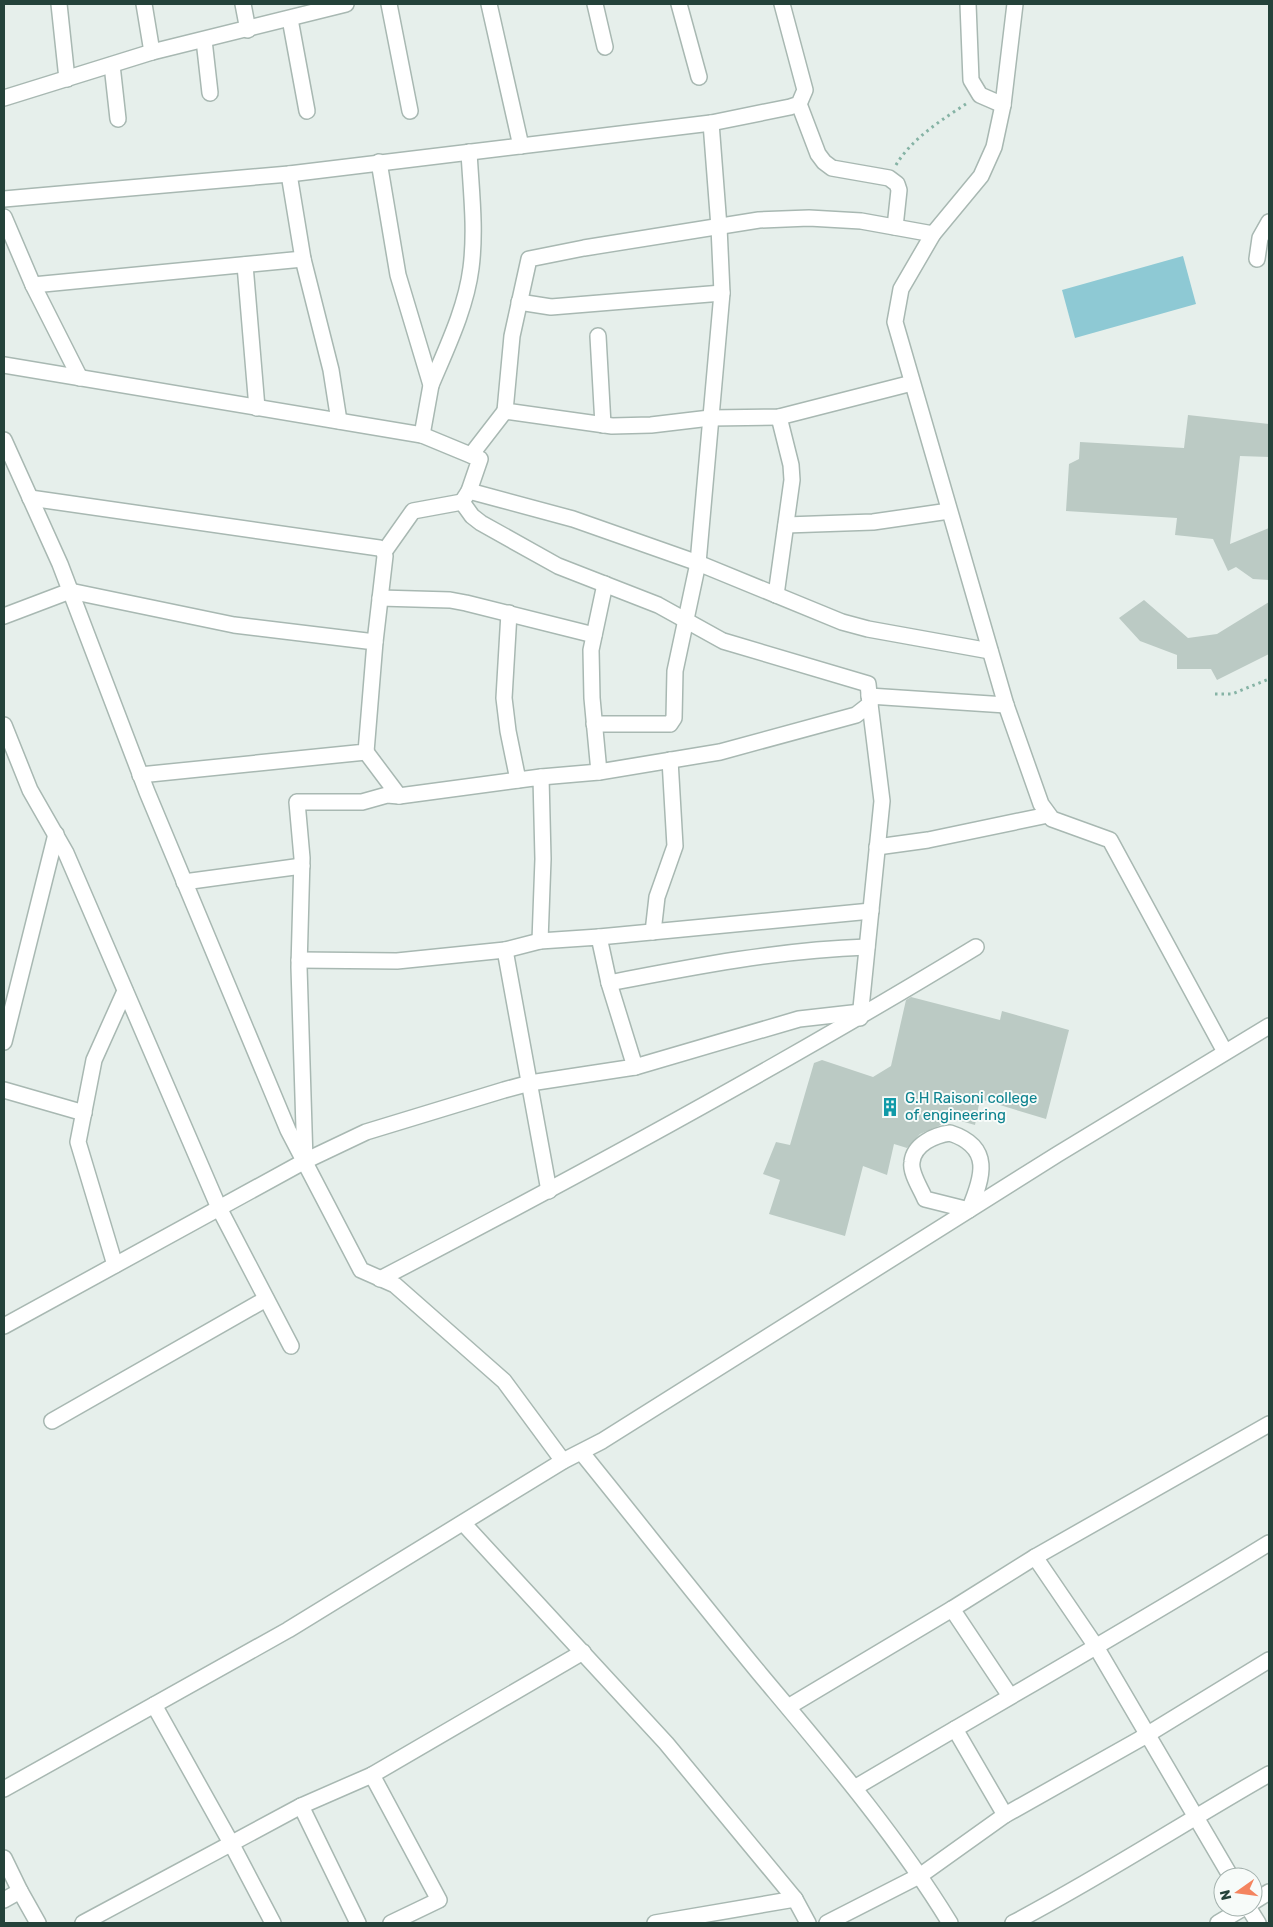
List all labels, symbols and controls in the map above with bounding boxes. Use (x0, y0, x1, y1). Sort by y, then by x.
place label: G.H Raisoni college of engineering (905, 1089, 1037, 1124)
building icon: G.H Raisoni college of engineering (879, 1096, 901, 1118)
north arrow (1213, 1867, 1263, 1917)
text: N (1216, 1888, 1235, 1902)

